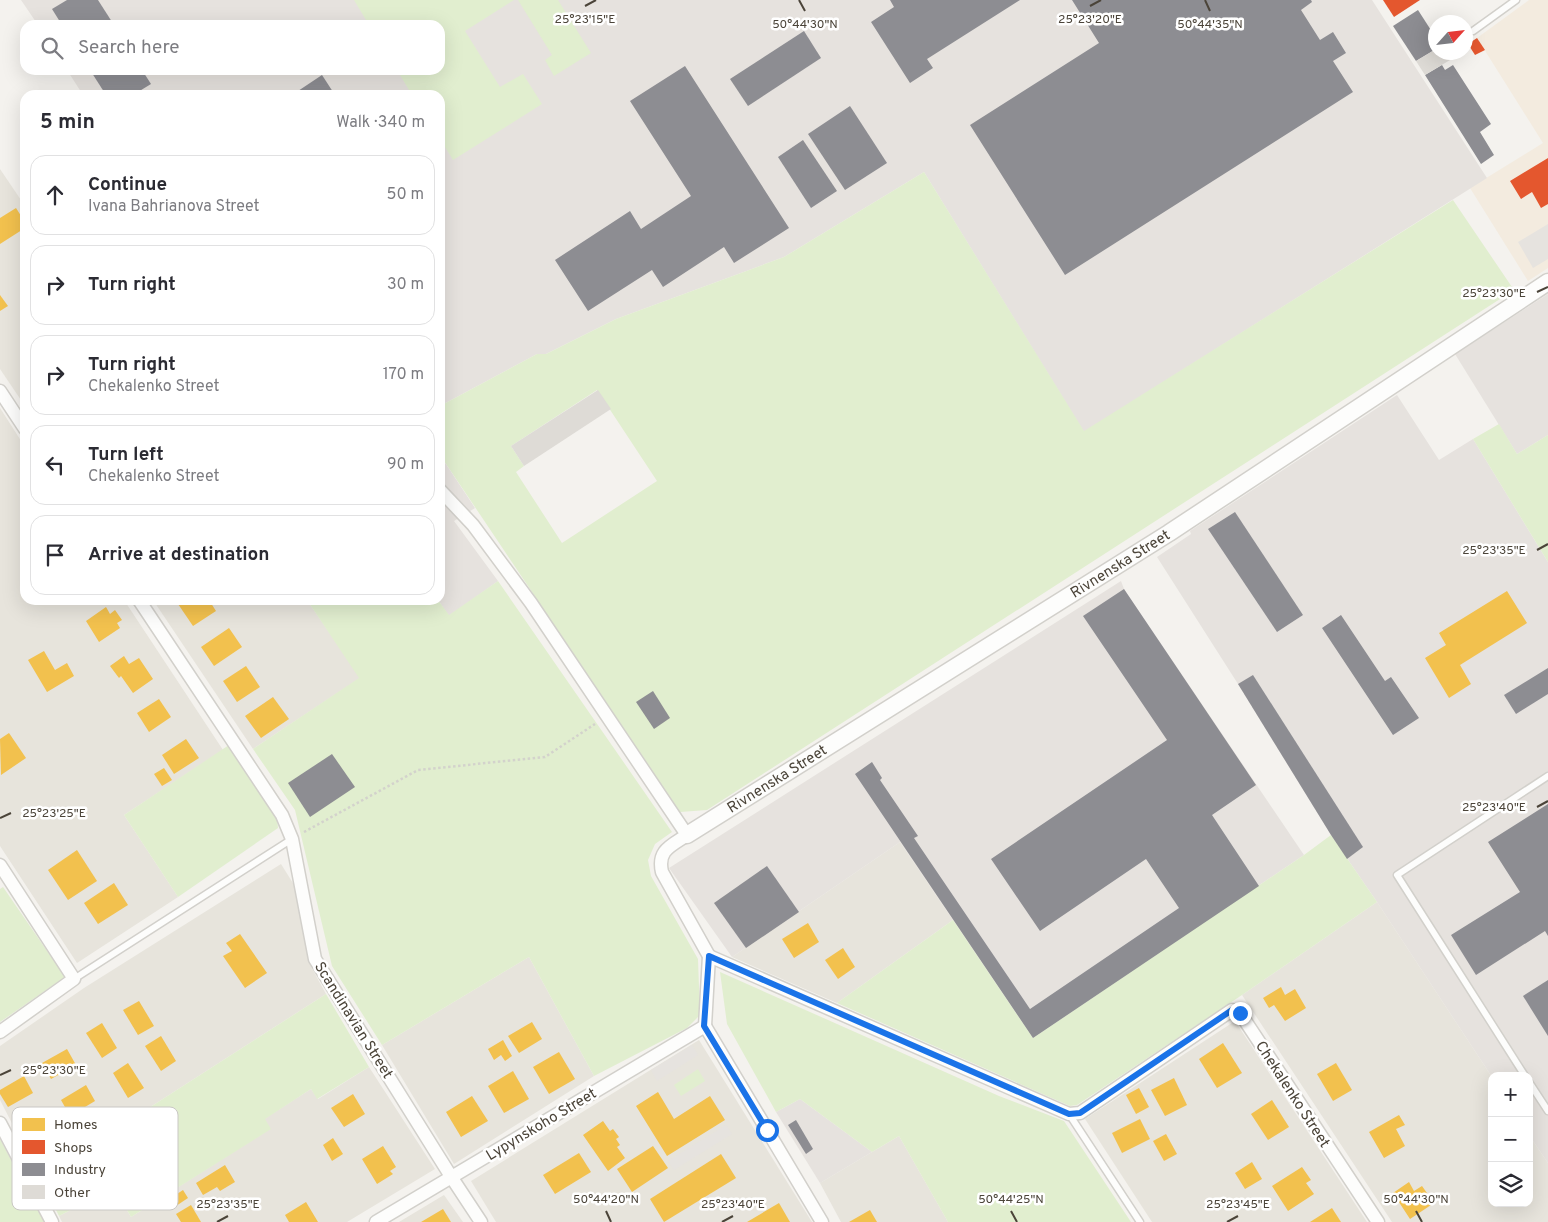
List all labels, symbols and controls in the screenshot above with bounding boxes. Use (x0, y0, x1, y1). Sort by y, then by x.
text: 25°23'15"E (555, 12, 615, 28)
text: 25°23'20"E (1058, 12, 1122, 28)
north arrow (1428, 15, 1473, 60)
text: 50°44'30"N (772, 17, 838, 33)
text: 50°44'35"N (1177, 17, 1243, 33)
search box (20, 20, 445, 75)
icon: search (38, 34, 66, 62)
text: Search here (78, 36, 180, 60)
text: 5 min (40, 109, 95, 136)
text: Walk · 340 m (336, 113, 425, 133)
text: Continue (88, 173, 167, 197)
icon: ahead (41, 181, 69, 209)
text: 50 m (387, 185, 424, 205)
text: Ivana Bahrianova Street (88, 197, 260, 217)
icon: right (41, 271, 69, 299)
text: Turn right (88, 273, 176, 297)
text: 30 m (387, 275, 424, 295)
text: 25°23'30"E (1462, 286, 1526, 302)
text: Turn right (88, 353, 176, 377)
icon: right (41, 361, 69, 389)
text: 170 m (383, 365, 424, 385)
text: Chekalenko Street (88, 377, 219, 397)
text: Turn left (88, 443, 164, 467)
icon: left (41, 451, 69, 479)
text: 90 m (387, 455, 424, 475)
text: Chekalenko Street (88, 467, 219, 487)
street label: Rivnenska Street (1067, 527, 1174, 603)
icon: arrive (41, 541, 69, 569)
text: Arrive at destination (88, 543, 269, 567)
text: 25°23'35"E (1462, 543, 1526, 559)
street label: Rivnenska Street (724, 742, 831, 818)
text: 25°23'40"E (1462, 800, 1526, 816)
text: 25°23'25"E (22, 806, 86, 822)
street label: Scandinavian Street (309, 959, 396, 1083)
route end (1229, 1002, 1252, 1025)
street label: Chekalenko Street (1250, 1038, 1333, 1152)
text: 25°23'30"E (22, 1063, 86, 1079)
map controls (1488, 1072, 1533, 1207)
button: + (1488, 1072, 1533, 1117)
street label: Lypynskoho Street (483, 1085, 600, 1166)
legend (12, 1107, 178, 1210)
text: Homes (54, 1117, 98, 1134)
button: − (1488, 1117, 1533, 1162)
route start (756, 1119, 779, 1142)
text: Shops (54, 1140, 93, 1157)
text: Industry (54, 1162, 106, 1179)
button: layers (1488, 1162, 1533, 1207)
text: Other (54, 1185, 91, 1202)
text: 50°44'20"N (573, 1192, 639, 1208)
text: 50°44'25"N (978, 1192, 1044, 1208)
text: 50°44'30"N (1383, 1192, 1449, 1208)
text: 25°23'35"E (196, 1197, 260, 1213)
text: 25°23'40"E (701, 1197, 765, 1213)
text: 25°23'45"E (1206, 1197, 1270, 1213)

